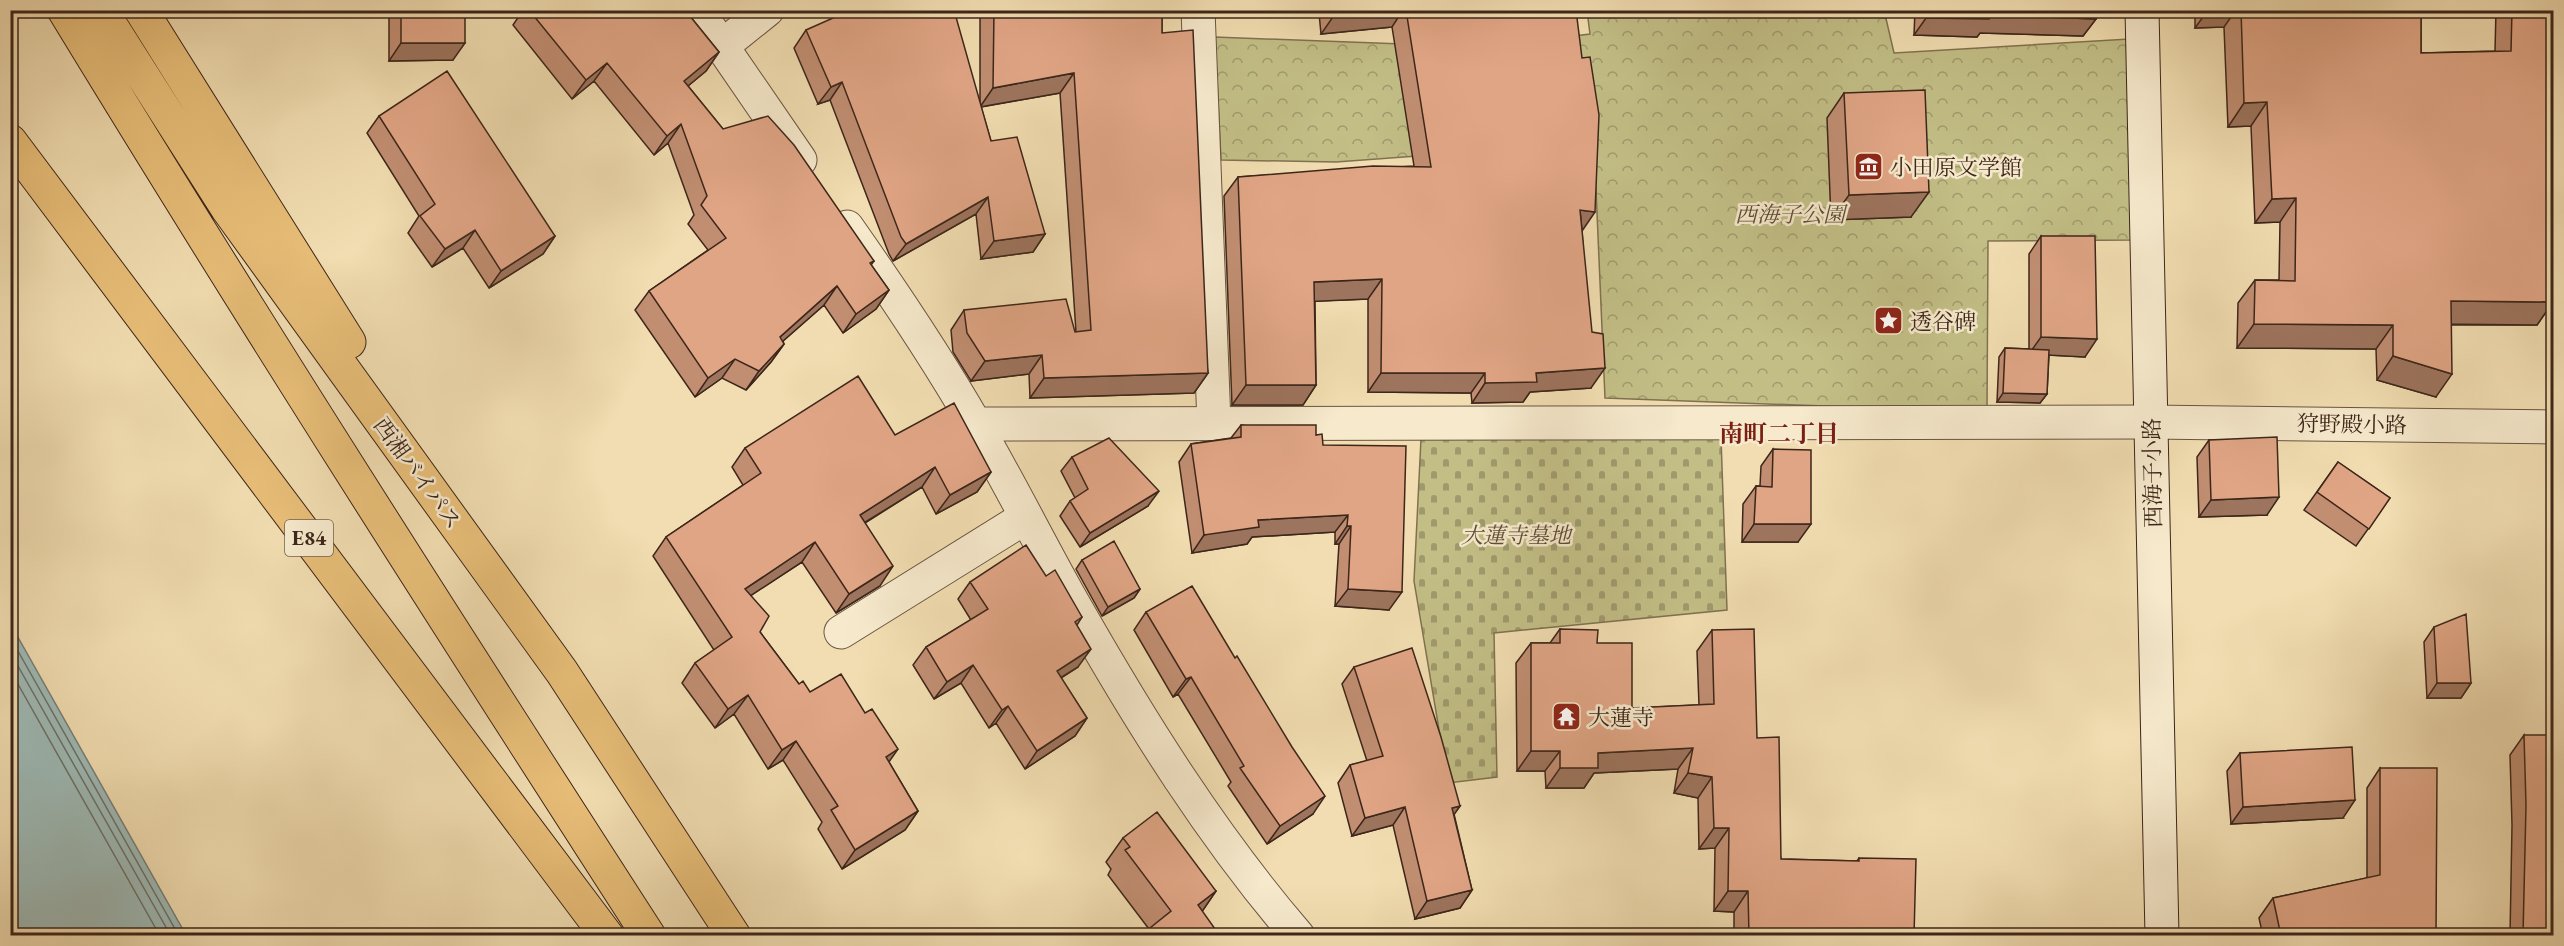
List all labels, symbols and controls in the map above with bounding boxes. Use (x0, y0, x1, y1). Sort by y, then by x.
museum icon: 小田原文学館 (1853, 151, 1885, 183)
place label: 小田原文学館 (1890, 153, 2022, 182)
park label: 西海子公園 (1735, 200, 1848, 229)
place icon: 透谷碑 (1873, 305, 1905, 337)
place label: 透谷碑 (1910, 307, 1976, 336)
street label: 狩野殿小路 (2297, 409, 2407, 440)
street label: 西湘バイパス (367, 412, 468, 535)
district label: 南町二丁目 (1719, 418, 1839, 449)
street label: 西海子小路 (2137, 418, 2168, 528)
road number: E84 (285, 520, 333, 556)
park label: 大蓮寺墓地 (1461, 521, 1573, 550)
temple icon: 大蓮寺 (1551, 701, 1583, 733)
place label: 大蓮寺 (1588, 703, 1654, 732)

